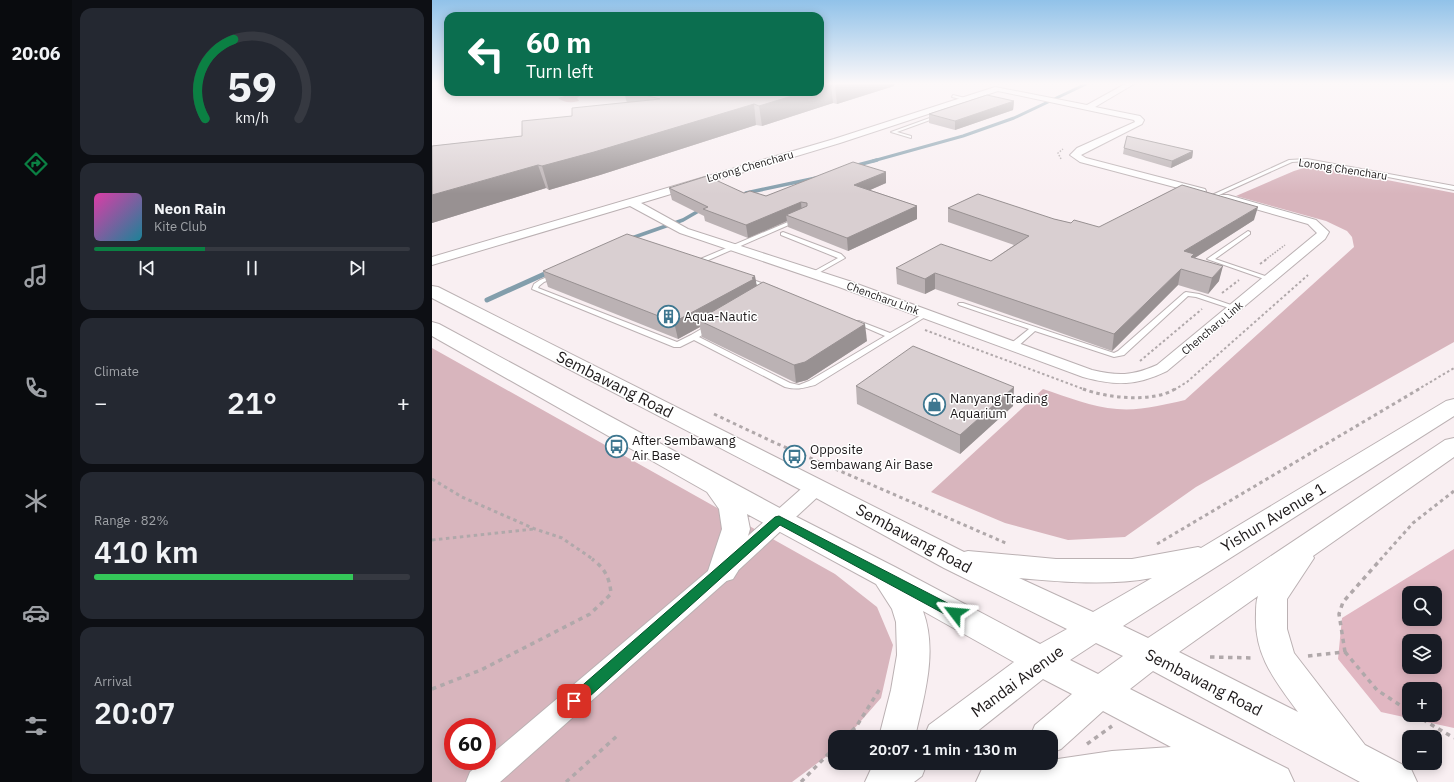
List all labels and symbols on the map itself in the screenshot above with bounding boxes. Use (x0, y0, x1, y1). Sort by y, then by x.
street label: Lorong Chencharu (705, 147, 795, 185)
street label: Lorong Chencharu (1298, 155, 1388, 183)
street label: Chencharu Link (845, 278, 921, 318)
street label: Chencharu Link (1178, 298, 1246, 358)
building icon: Aqua-Nautic (656, 303, 682, 329)
place label: Aqua-Nautic (684, 308, 758, 325)
street label: Sembawang Road (553, 346, 677, 422)
place label: Nanyang Trading Aquarium (950, 390, 1048, 422)
shop icon: Nanyang Trading Aquarium (922, 392, 948, 418)
place label: After Sembawang Air Base (632, 432, 736, 464)
bus stop icon: After Sembawang Air Base (603, 434, 629, 460)
place label: Opposite Sembawang Air Base (810, 441, 933, 473)
bus stop icon: Opposite Sembawang Air Base (781, 443, 807, 469)
street label: Yishun Avenue 1 (1217, 478, 1329, 556)
street label: Sembawang Road (853, 499, 975, 577)
position arrow (934, 592, 976, 634)
street label: Mandai Avenue (967, 641, 1067, 721)
street label: Sembawang Road (1142, 644, 1266, 720)
pin (557, 684, 591, 718)
speed limit sign: 60 (444, 718, 496, 770)

